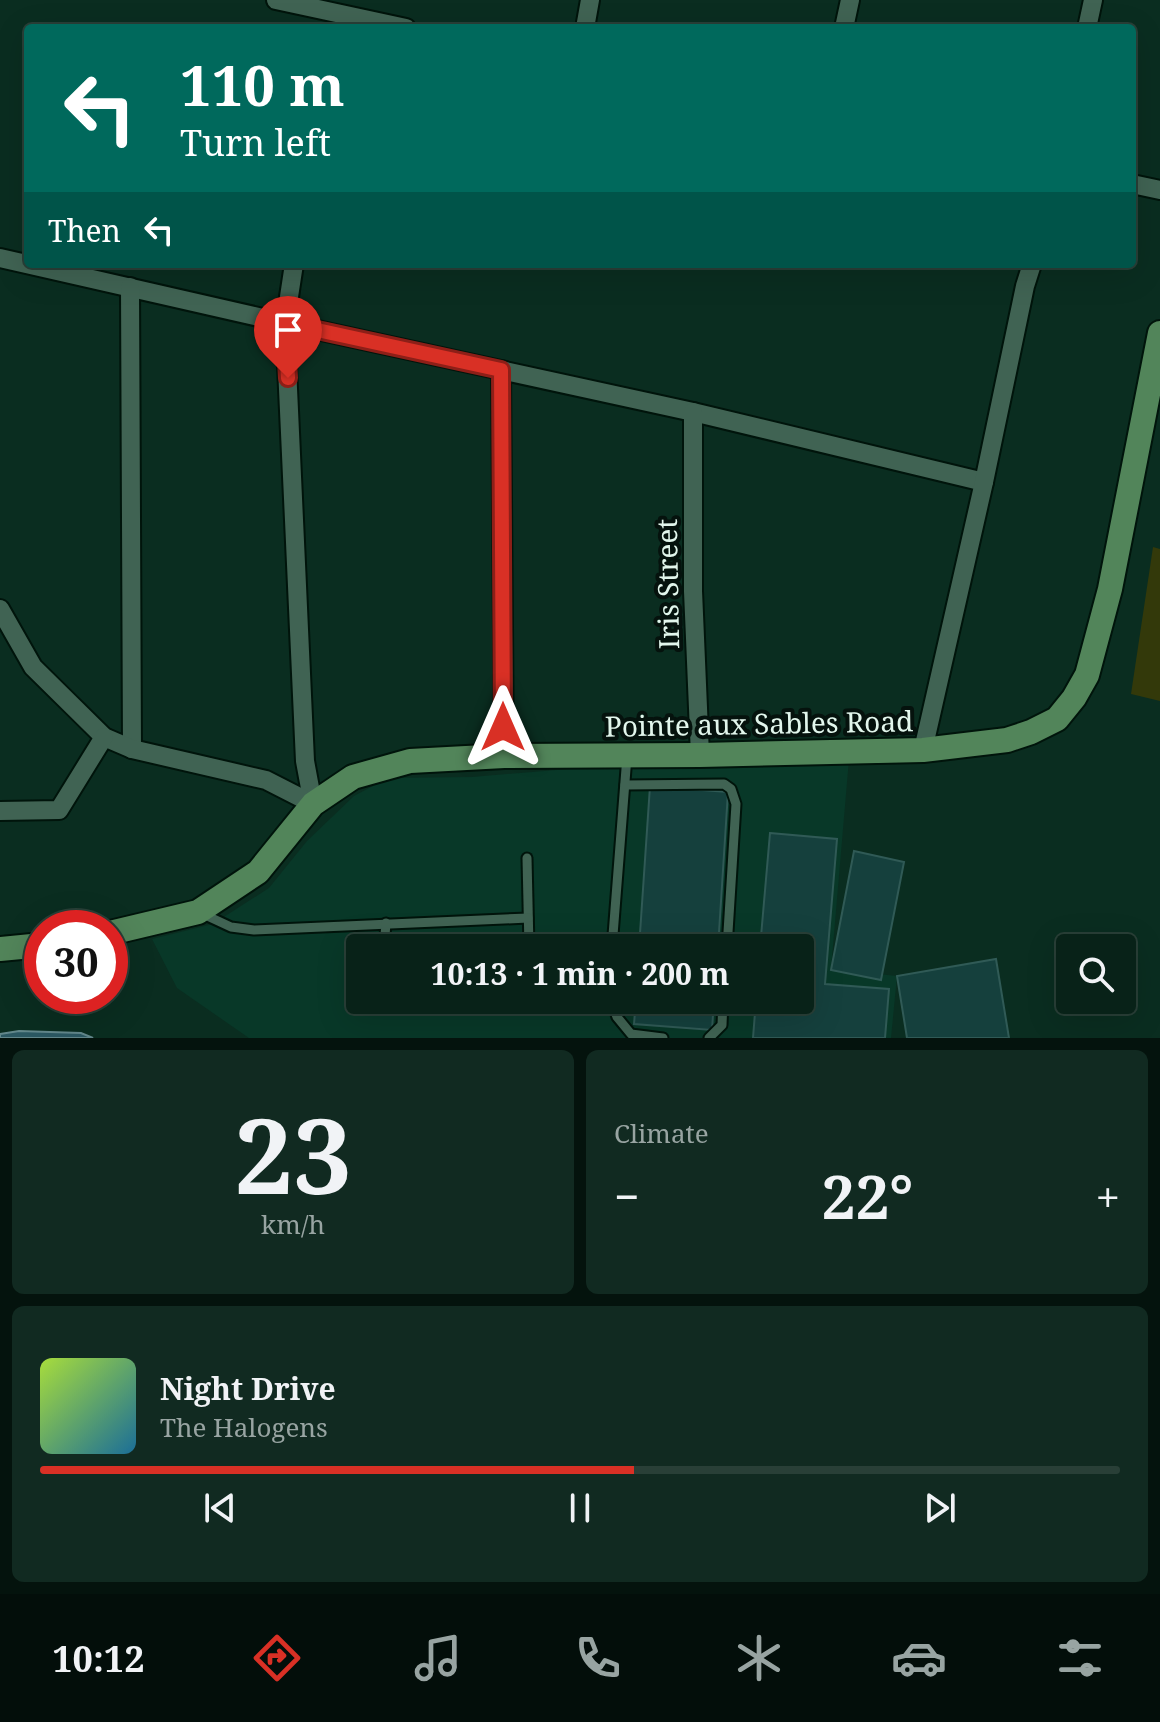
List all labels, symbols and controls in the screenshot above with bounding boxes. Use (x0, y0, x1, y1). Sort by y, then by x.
text: 110 m (180, 46, 345, 122)
icon: left (48, 56, 152, 160)
text: Turn left (180, 118, 331, 167)
icon: left (137, 208, 181, 252)
text: Then (48, 210, 121, 251)
pin (254, 296, 322, 378)
icon: arrive (266, 308, 310, 352)
street label: Iris Street (647, 518, 687, 650)
position arrow (461, 685, 545, 769)
street label: Pointe aux Sables Road (604, 701, 914, 745)
speed limit sign: 30 (24, 910, 128, 1014)
map controls (1056, 934, 1136, 1014)
button: search (1056, 934, 1136, 1014)
text: 10:13 · 1 min · 200 m (431, 953, 729, 994)
text: 23 (234, 1083, 352, 1224)
text: Climate (614, 1115, 709, 1151)
text: 22° (822, 1155, 913, 1237)
text: − (614, 1166, 639, 1226)
text: + (1095, 1166, 1120, 1226)
text: km/h (261, 1206, 325, 1242)
text: Night Drive (160, 1368, 336, 1409)
text: The Halogens (160, 1409, 328, 1445)
icon: previous (198, 1486, 242, 1530)
icon: pause (558, 1486, 602, 1530)
icon: next (918, 1486, 962, 1530)
icon: directions (249, 1630, 305, 1686)
icon: music (410, 1630, 466, 1686)
icon: phone (570, 1630, 626, 1686)
icon: climate (731, 1630, 787, 1686)
icon: car (891, 1630, 947, 1686)
icon: filters (1052, 1630, 1108, 1686)
text: 10:12 (52, 1634, 145, 1683)

